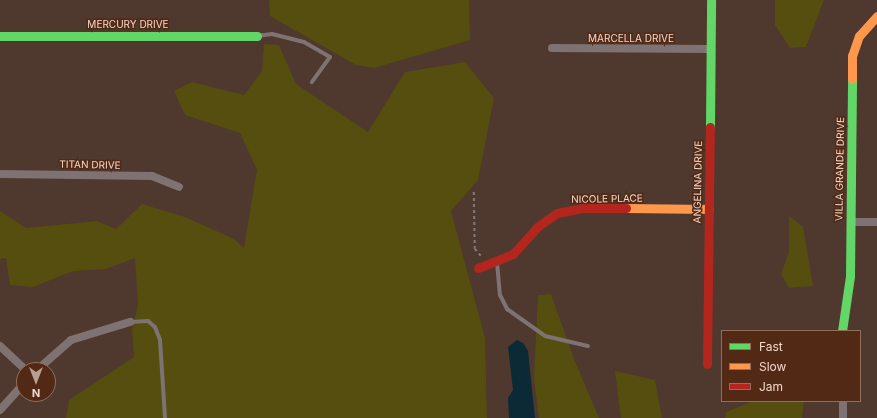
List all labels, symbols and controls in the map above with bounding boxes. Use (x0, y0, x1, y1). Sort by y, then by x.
street label: MERCURY DRIVE (87, 19, 169, 31)
street label: MARCELLA DRIVE (588, 33, 674, 45)
street label: VILLA GRANDE DRIVE (833, 117, 847, 221)
street label: ANGELINA DRIVE (691, 141, 705, 223)
street label: TITAN DRIVE (59, 158, 121, 172)
street label: NICOLE PLACE (571, 192, 643, 206)
legend (721, 330, 861, 402)
text: Fast (759, 339, 783, 354)
text: Slow (759, 359, 786, 374)
north arrow (16, 362, 56, 402)
text: Jam (759, 379, 783, 394)
text: N (32, 386, 40, 400)

